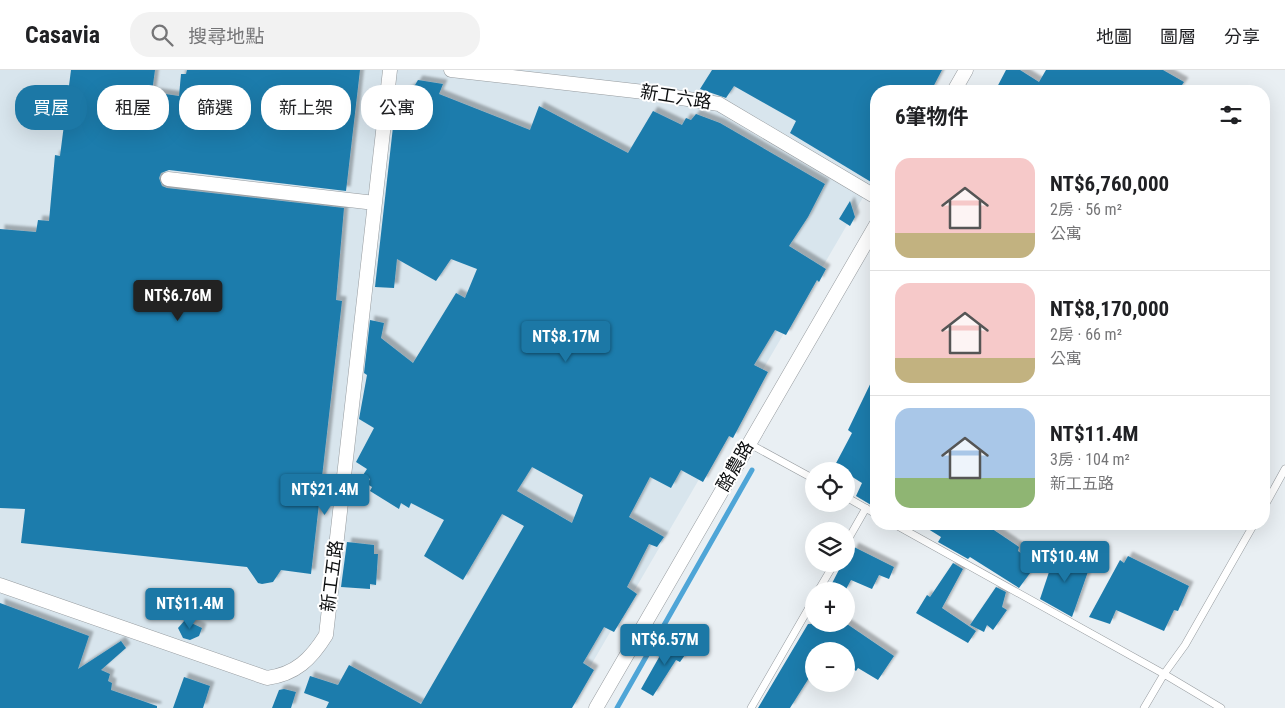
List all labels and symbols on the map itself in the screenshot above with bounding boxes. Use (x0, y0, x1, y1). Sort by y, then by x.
street label: 新工六路 (639, 81, 713, 113)
pin: NT$6.76M (126, 280, 230, 322)
pin: NT$8.17M (514, 320, 618, 363)
street label: 酪農路 (712, 437, 757, 494)
pin: NT$21.4M (273, 474, 377, 516)
street label: 新工五路 (317, 539, 346, 613)
pin: NT$10.4M (1013, 540, 1117, 583)
pin: NT$11.4M (138, 588, 242, 630)
pin: NT$6.57M (613, 624, 717, 666)

